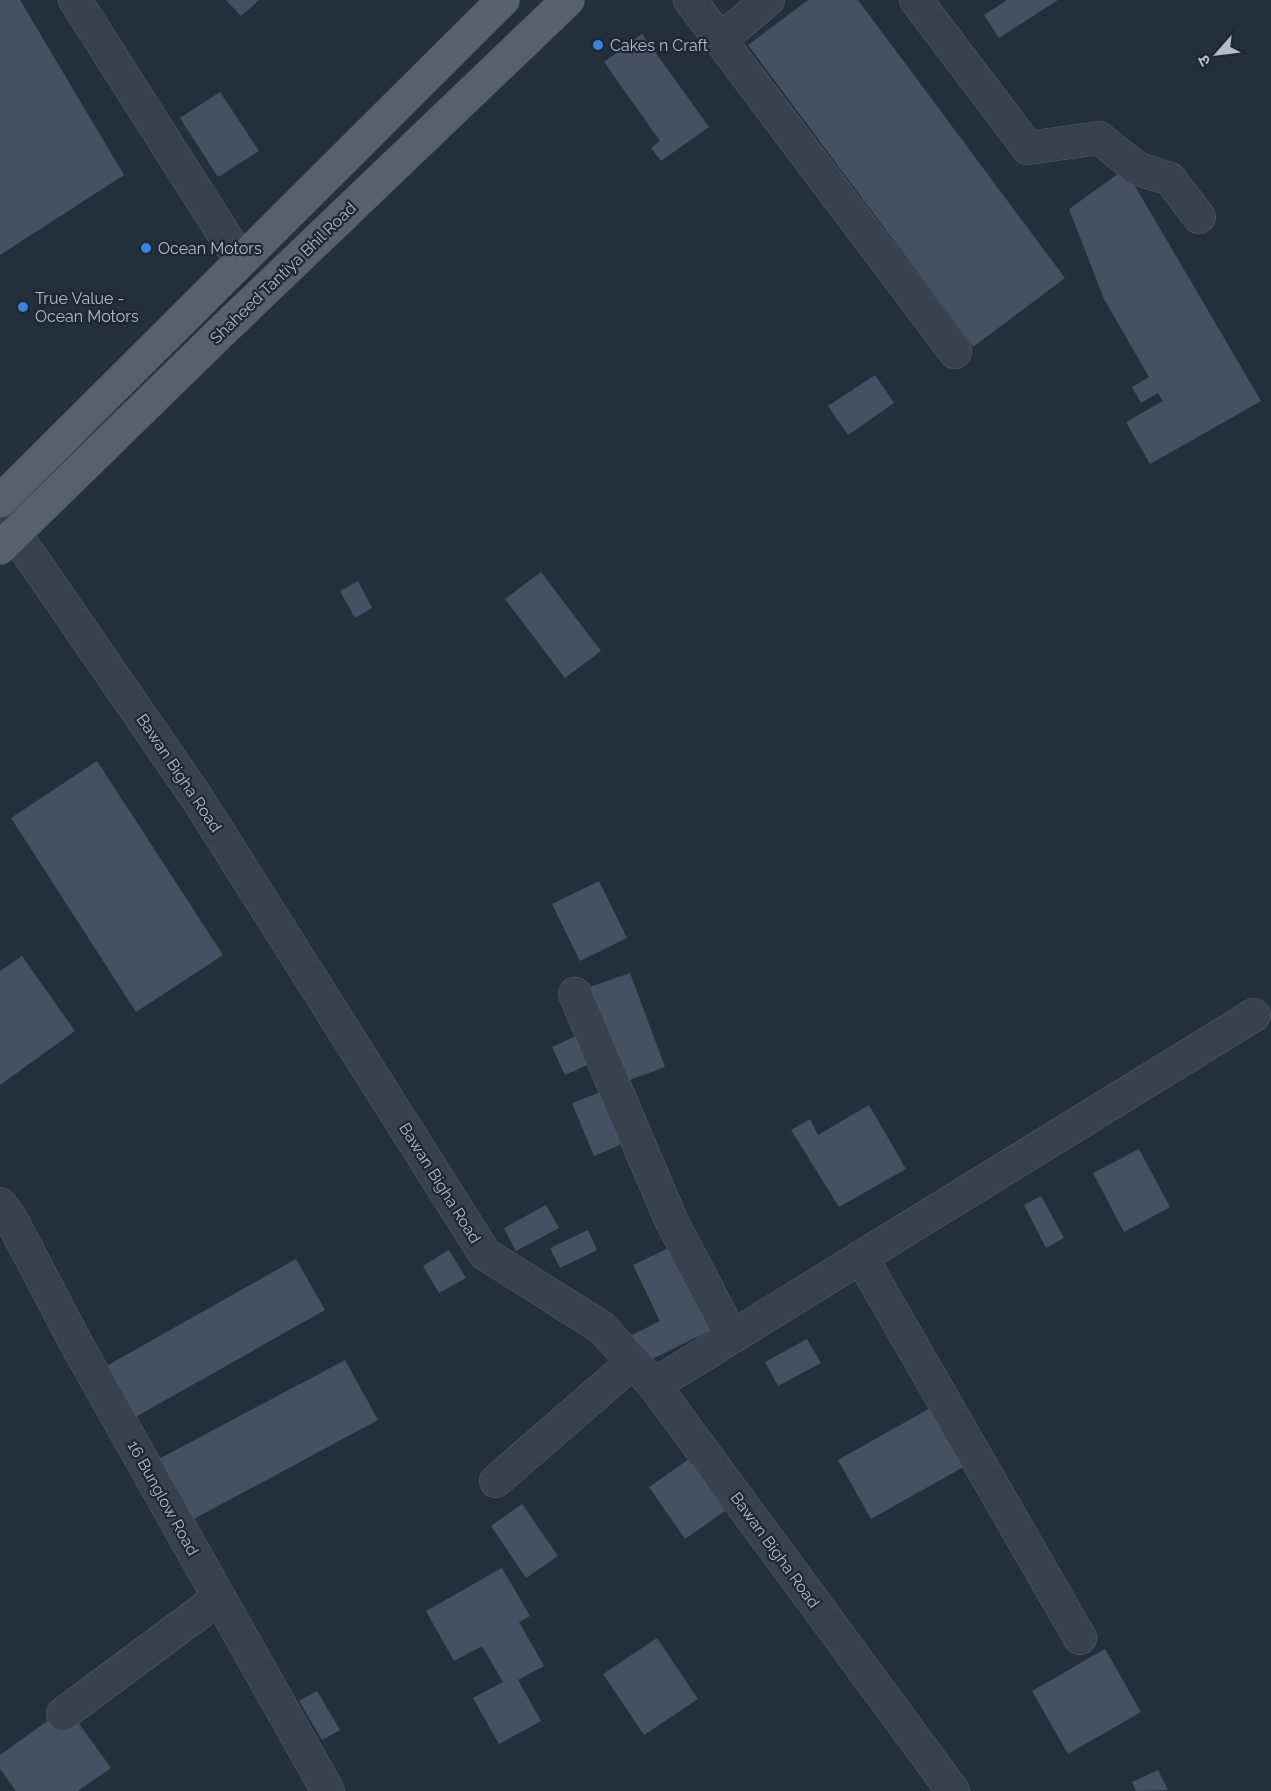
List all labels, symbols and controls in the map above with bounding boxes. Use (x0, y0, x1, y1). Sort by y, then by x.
north arrow (1187, 24, 1247, 84)
place label: Cakes n Craft (610, 36, 709, 55)
marker: Cakes n Craft (591, 38, 605, 52)
text: उ (1193, 52, 1215, 69)
street label: Shaheed Tantiya Bhil Road (206, 198, 360, 348)
place label: Ocean Motors (158, 239, 262, 258)
marker: Ocean Motors (139, 241, 153, 255)
place label: True Value - Ocean Motors (35, 289, 139, 326)
marker: True Value - Ocean Motors (16, 300, 30, 314)
street label: Bawan Bigha Road (132, 710, 226, 836)
street label: Bawan Bigha Road (395, 1119, 485, 1247)
street label: 16 Bunglow Road (124, 1437, 202, 1559)
street label: Bawan Bigha Road (727, 1488, 823, 1612)

